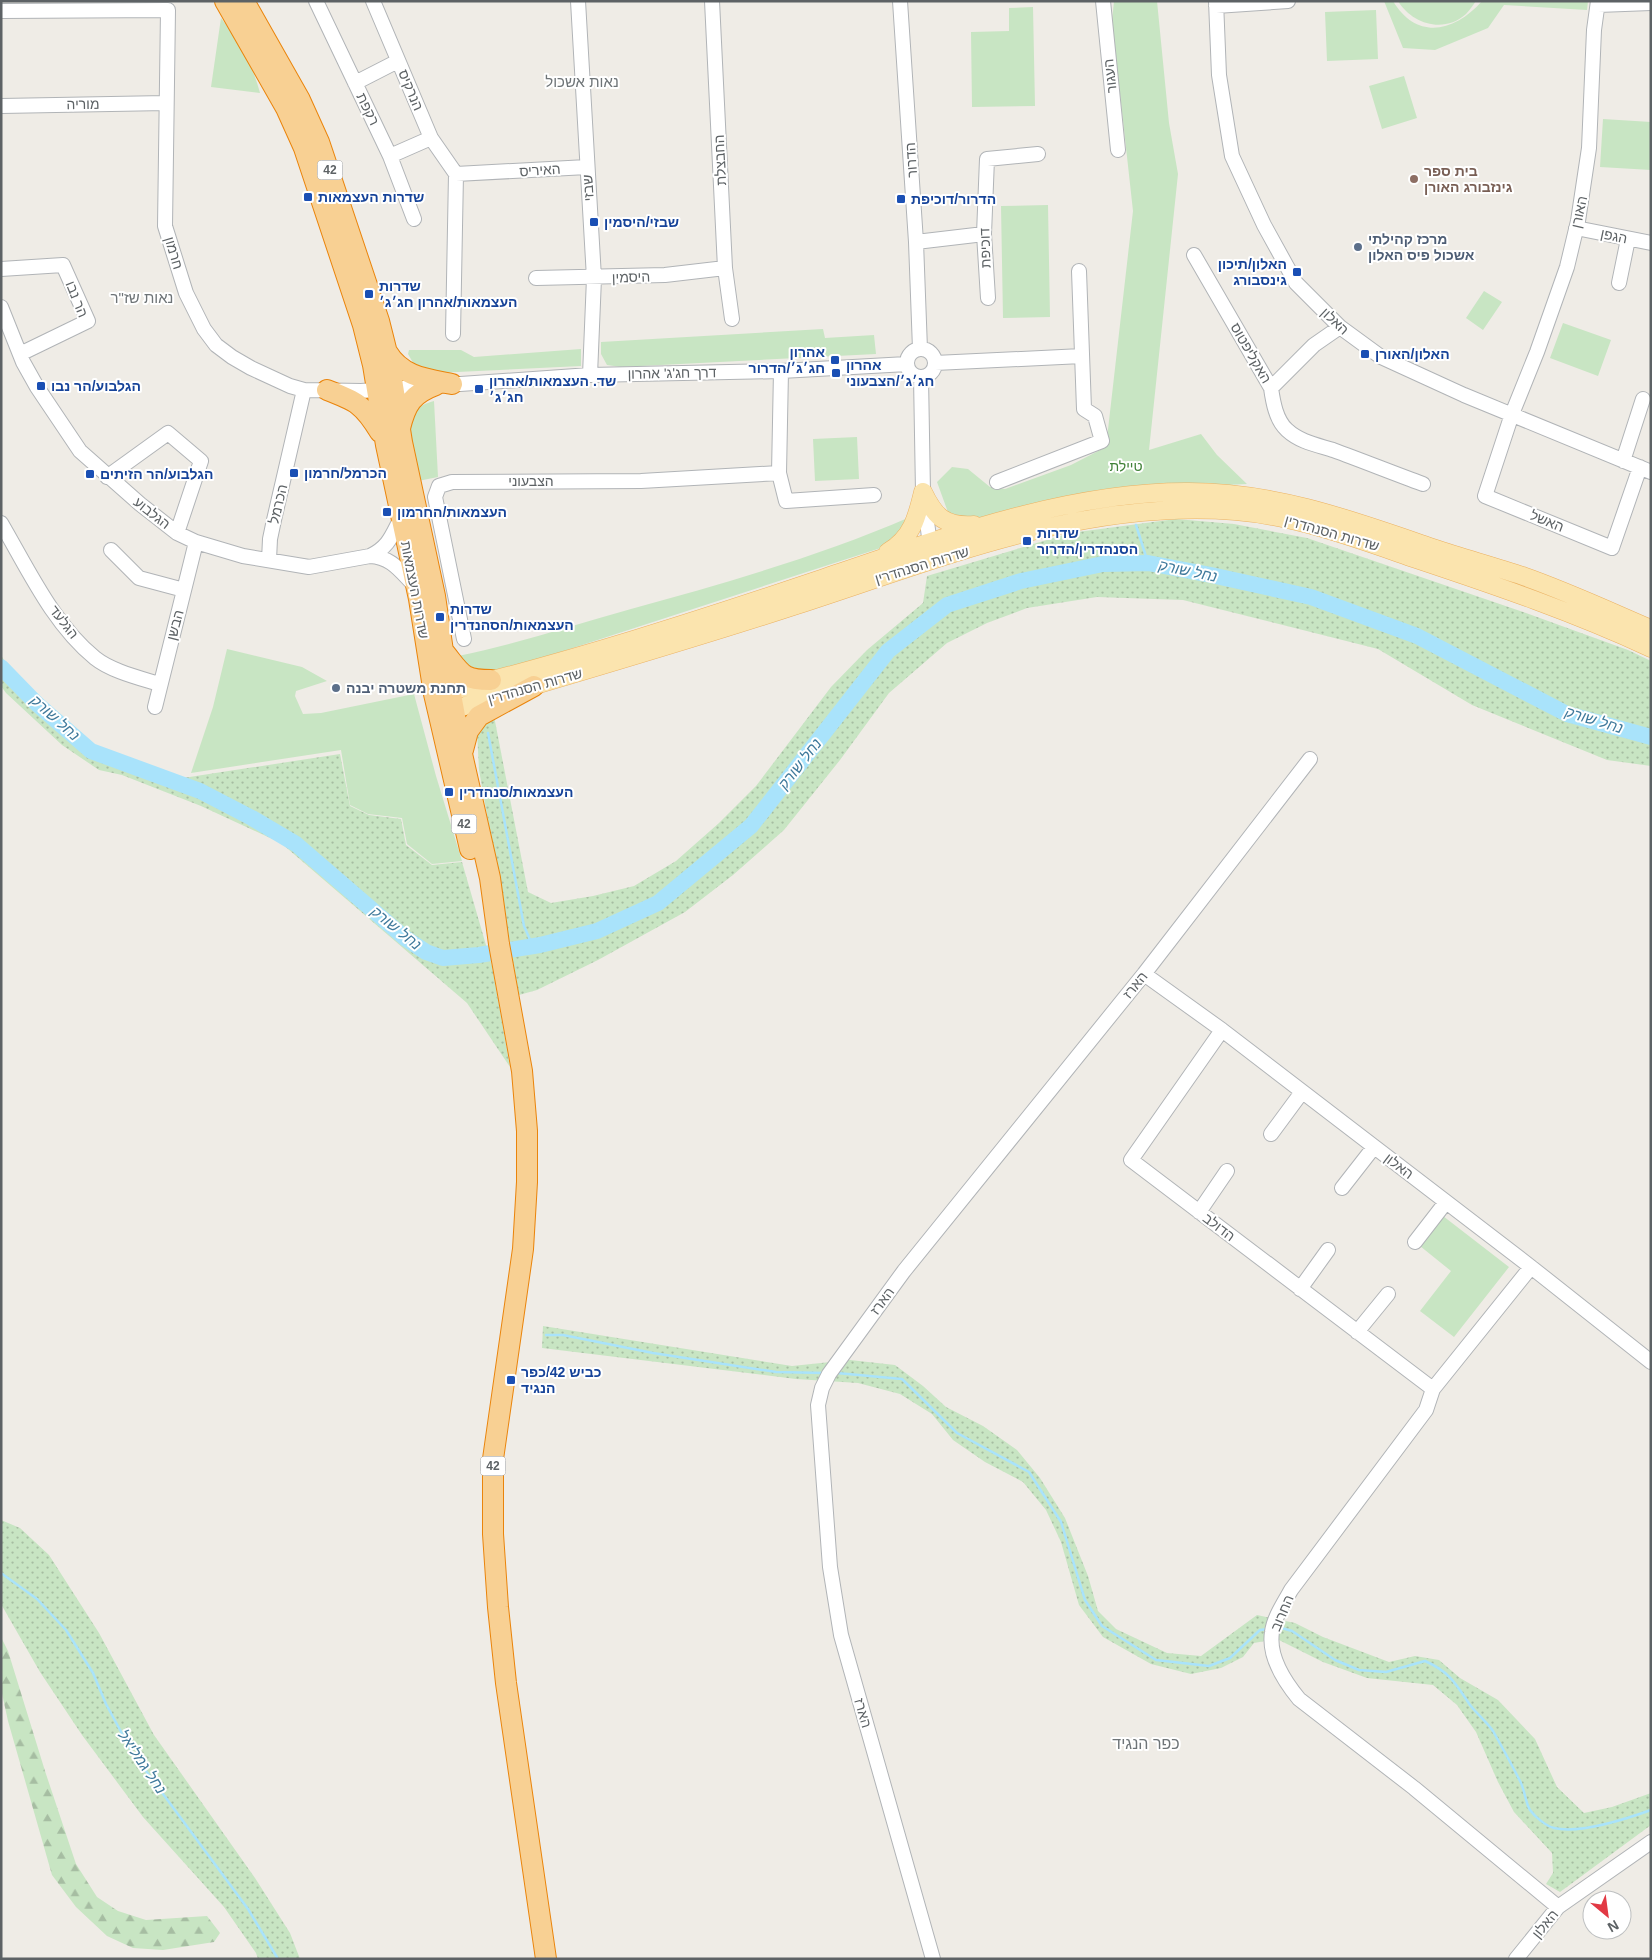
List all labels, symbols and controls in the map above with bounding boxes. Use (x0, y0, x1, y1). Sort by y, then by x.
street label: העגור (1100, 58, 1120, 94)
street label: הנרקיס (395, 67, 427, 113)
district label: נאות אשכול (545, 73, 619, 90)
street label: רקפת (353, 90, 383, 128)
street label: מוריה (66, 96, 100, 112)
street label: החבצלת (711, 134, 729, 186)
street label: הדרור (902, 142, 920, 178)
road number: 42 (318, 160, 342, 180)
street label: האיריס (519, 161, 561, 179)
place label: בית ספר גינזבורג האורן (1424, 163, 1513, 195)
marker: בית ספר גינזבורג האורן (1408, 173, 1420, 185)
street label: שבזי (579, 174, 597, 202)
place label: שדרות העצמאות (318, 189, 424, 205)
marker: שדרות העצמאות (302, 191, 314, 203)
place label: הדרור/דוכיפת (911, 191, 996, 207)
marker: הדרור/דוכיפת (895, 193, 907, 205)
street label: האורן (1568, 194, 1590, 230)
place label: שבזי/היסמין (604, 214, 679, 230)
marker: שבזי/היסמין (588, 216, 600, 228)
street label: הגפן (1599, 225, 1629, 247)
street label: דוכיפת (976, 227, 994, 268)
place label: מרכז קהילתי אשכול פיס האלון (1368, 231, 1475, 263)
street label: חרמון (162, 235, 186, 271)
marker: מרכז קהילתי אשכול פיס האלון (1352, 241, 1364, 253)
place label: האלון/תיכון גינסבורג (1218, 256, 1287, 288)
marker: האלון/תיכון גינסבורג (1291, 266, 1303, 278)
street label: היסמין (612, 268, 650, 286)
place label: שדרות העצמאות/אהרון חג׳ג׳ (379, 278, 518, 310)
street label: הר נבו (63, 279, 91, 319)
marker: שדרות העצמאות/אהרון חג׳ג׳ (363, 288, 375, 300)
district label: נאות שז"ר (111, 289, 173, 306)
street label: האלון (1318, 304, 1352, 338)
street label: האקליפטוס (1227, 320, 1275, 386)
place label: אהרון חג׳ג׳/הדרור (749, 344, 825, 376)
place label: האלון/האורן (1375, 346, 1450, 362)
marker: האלון/האורן (1359, 348, 1371, 360)
marker: אהרון חג׳ג׳/הדרור (829, 354, 841, 366)
place label: אהרון חג׳ג׳/הצבעוני (846, 357, 934, 389)
street label: דרך חג'ג' אהרון (627, 364, 717, 382)
marker: אהרון חג׳ג׳/הצבעוני (830, 367, 842, 379)
place label: שד. העצמאות/אהרון חג׳ג׳ (489, 373, 616, 405)
place label: הגלבוע/הר נבו (51, 378, 141, 394)
marker: הגלבוע/הר נבו (35, 380, 47, 392)
marker: שד. העצמאות/אהרון חג׳ג׳ (473, 383, 485, 395)
park label: טיילת (1109, 458, 1143, 474)
place label: הכרמל/חרמון (304, 465, 387, 481)
place label: הגלבוע/הר הזיתים (100, 466, 213, 482)
marker: הכרמל/חרמון (288, 467, 300, 479)
marker: הגלבוע/הר הזיתים (84, 468, 96, 480)
street label: הצבעוני (508, 473, 554, 489)
street label: הכרמל (266, 483, 290, 525)
street label: הגלבוע (131, 494, 173, 532)
place label: העצמאות/החרמון (397, 504, 507, 520)
marker: העצמאות/החרמון (381, 506, 393, 518)
street label: האשל (1528, 507, 1566, 535)
street label: שדרות הסנהדרין (1283, 512, 1381, 554)
place label: שדרות הסנהדרין/הדרור (1037, 525, 1138, 557)
marker: שדרות הסנהדרין/הדרור (1021, 535, 1033, 547)
street label: שדרות העצמאות (398, 540, 432, 640)
street label: שדרות הסנהדרין (873, 543, 971, 587)
water label: נחל שורק (1156, 556, 1219, 585)
place label: שדרות העצמאות/הסהנדרין (450, 601, 574, 633)
street label: הגלעד (46, 602, 82, 642)
street label: הבשן (163, 608, 187, 642)
marker: שדרות העצמאות/הסהנדרין (434, 611, 446, 623)
street label: שדרות הסנהדרין (486, 665, 584, 707)
place label: תחנת משטרה יבנה (346, 680, 466, 696)
marker: תחנת משטרה יבנה (330, 682, 342, 694)
water label: נחל שורק (27, 691, 83, 744)
water label: נחל שורק (1562, 702, 1625, 736)
water label: נחל שורק (774, 735, 825, 793)
place label: העצמאות/סנהדרין (459, 784, 573, 800)
marker: העצמאות/סנהדרין (443, 786, 455, 798)
road number: 42 (452, 814, 476, 834)
water label: נחל שורק (367, 902, 425, 953)
street label: הארז (1119, 968, 1151, 1002)
street label: האלון (1381, 1150, 1417, 1182)
street label: הדולב (1200, 1210, 1238, 1244)
street label: הארז (867, 1284, 897, 1318)
place label: כביש 42/כפר הנגיד (521, 1364, 602, 1396)
marker: כביש 42/כפר הנגיד (505, 1374, 517, 1386)
road number: 42 (480, 1456, 506, 1475)
street label: החרוב (1267, 1593, 1297, 1633)
street label: הארז (851, 1696, 875, 1730)
water label: נחל גמליאל (115, 1727, 170, 1797)
district label: כפר הנגיד (1112, 1735, 1180, 1752)
north arrow (1582, 1890, 1632, 1940)
street label: האלון (1529, 1907, 1561, 1941)
text: N (1605, 1917, 1622, 1936)

